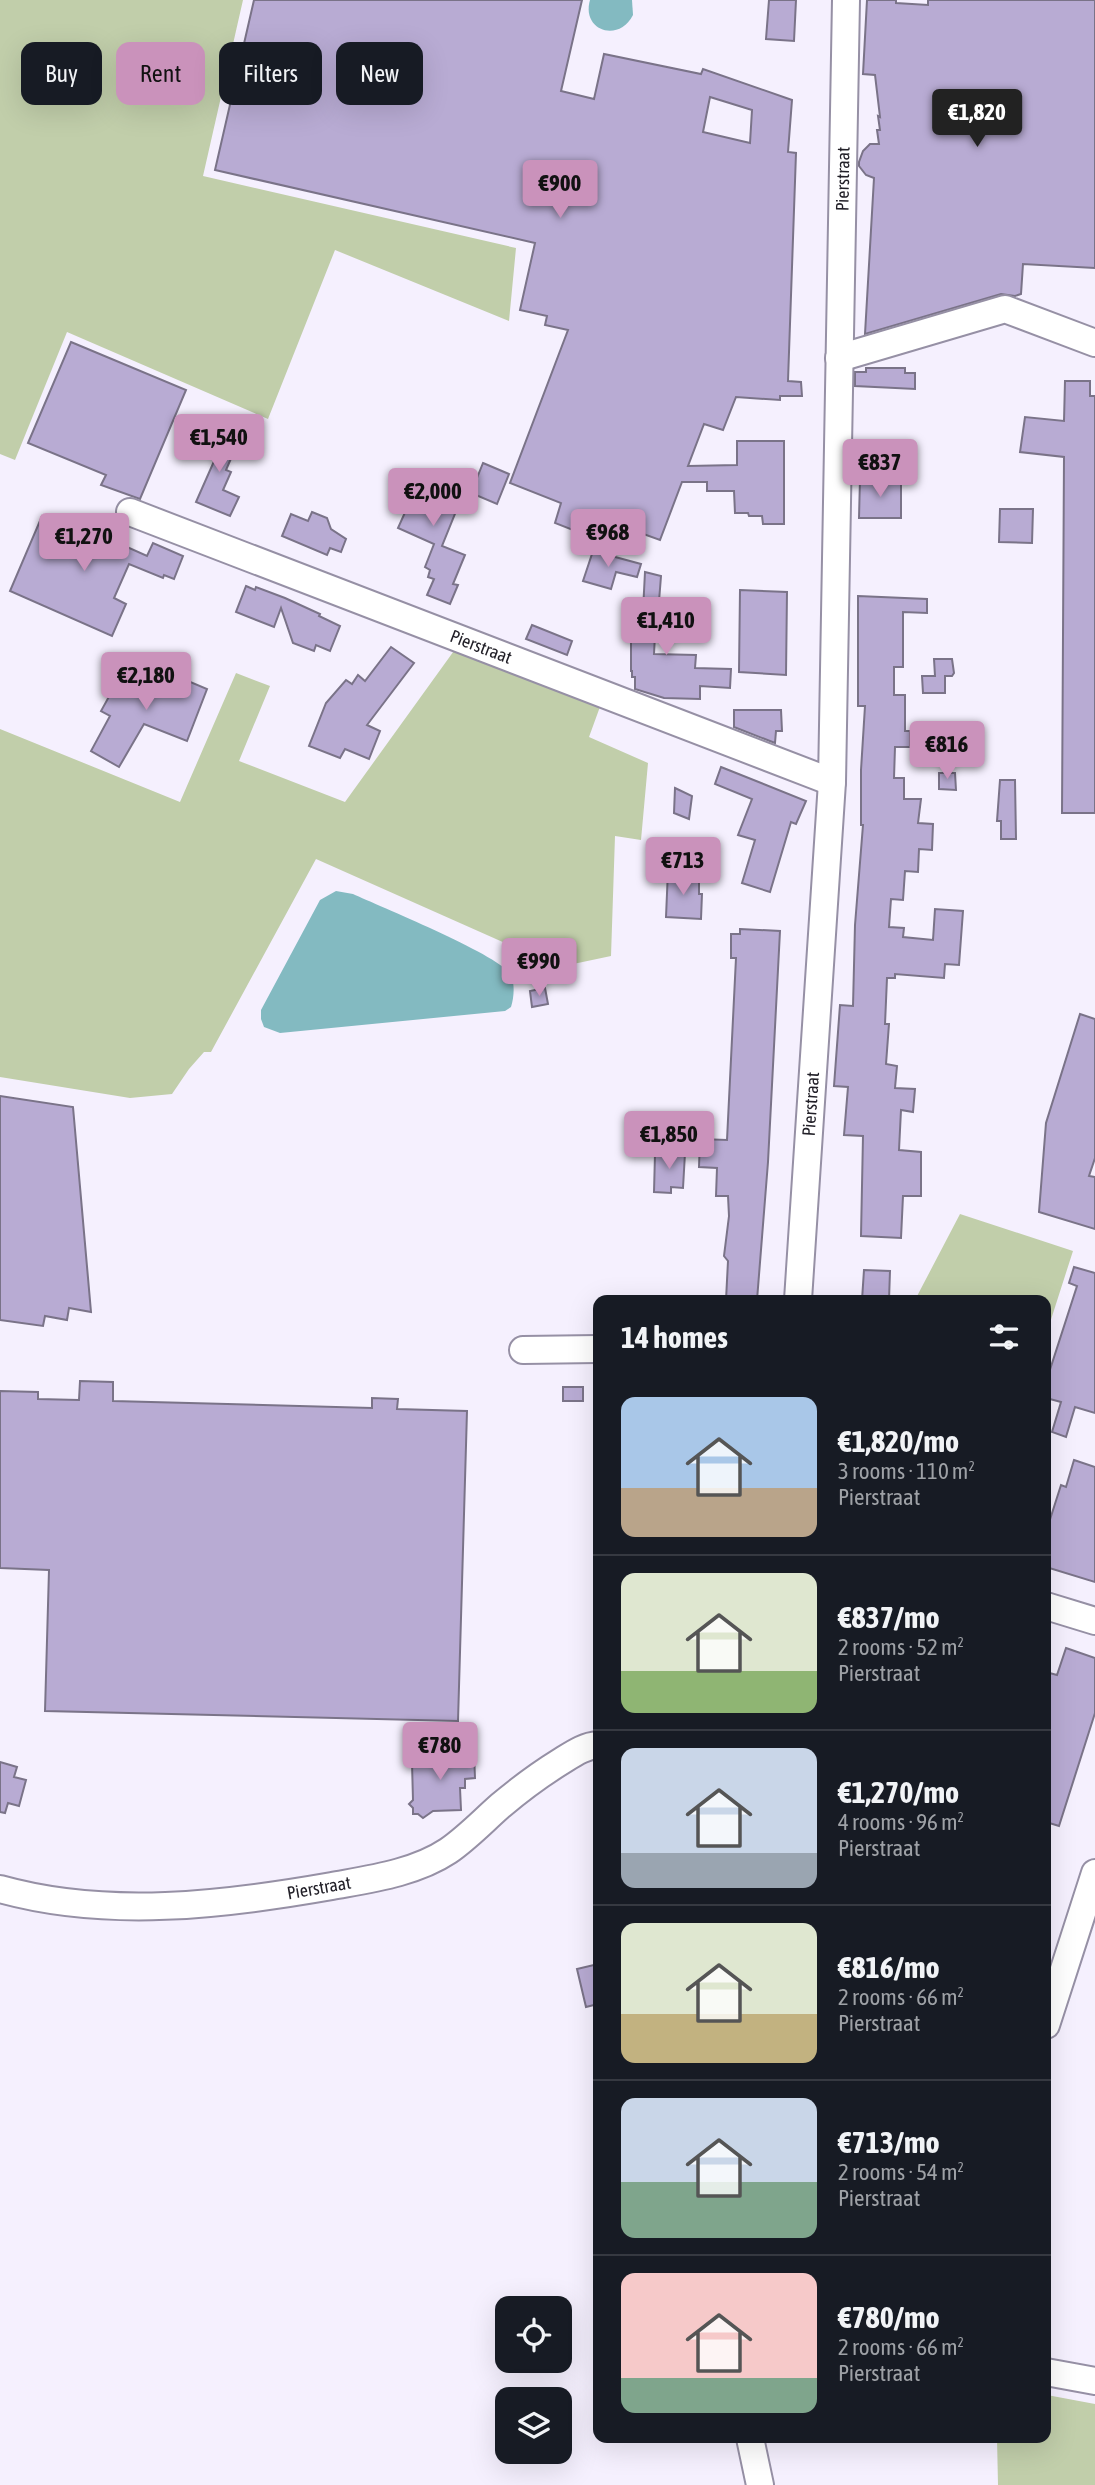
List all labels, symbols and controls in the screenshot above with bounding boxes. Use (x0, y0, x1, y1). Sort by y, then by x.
chip: Buy (21, 42, 102, 105)
chip: Rent (116, 42, 205, 105)
chip: Filters (219, 42, 322, 105)
chip: New (336, 42, 423, 105)
pin: €1,820 (920, 90, 1034, 149)
text: €1,820 (948, 99, 1006, 125)
street label: Pierstraat (831, 147, 854, 211)
pin: €900 (519, 160, 601, 220)
text: €900 (539, 170, 581, 196)
pin: €1,540 (162, 414, 276, 474)
text: €1,540 (190, 424, 248, 450)
pin: €837 (839, 440, 921, 499)
text: €837 (859, 449, 901, 475)
pin: €2,000 (376, 468, 490, 528)
text: €2,000 (404, 478, 462, 504)
pin: €968 (567, 510, 649, 569)
pin: €1,270 (27, 514, 141, 573)
text: €968 (587, 519, 629, 545)
text: €1,270 (55, 523, 113, 549)
pin: €1,410 (609, 598, 723, 657)
text: €1,410 (637, 607, 695, 633)
street label: Pierstraat (447, 625, 515, 668)
pin: €2,180 (89, 652, 203, 712)
text: €2,180 (117, 662, 175, 688)
pin: €816 (906, 722, 988, 781)
text: €816 (926, 731, 968, 757)
pin: €713 (642, 838, 724, 897)
text: €713 (662, 847, 704, 873)
pin: €990 (498, 939, 580, 998)
text: €990 (518, 948, 560, 974)
street label: Pierstraat (798, 1071, 823, 1137)
pin: €1,850 (612, 1112, 726, 1171)
text: €1,850 (640, 1121, 698, 1147)
icon: filters (985, 1318, 1023, 1356)
text: 14 homes (621, 1320, 728, 1354)
text: €1,820/mo (838, 1424, 959, 1458)
icon: home (677, 1425, 761, 1509)
text: 3 rooms · 110 m² (838, 1458, 975, 1484)
text: Pierstraat (838, 1484, 920, 1510)
text: €837/mo (838, 1600, 940, 1634)
icon: home (677, 1601, 761, 1685)
text: 2 rooms · 52 m² (838, 1634, 964, 1660)
text: Pierstraat (838, 1660, 920, 1686)
pin: €780 (399, 1722, 481, 1782)
text: €780 (419, 1732, 461, 1758)
text: €1,270/mo (838, 1775, 959, 1809)
icon: home (677, 1776, 761, 1860)
text: 4 rooms · 96 m² (838, 1809, 964, 1835)
text: Pierstraat (838, 1835, 920, 1861)
street label: Pierstraat (285, 1872, 352, 1903)
text: €816/mo (838, 1950, 940, 1984)
icon: home (677, 1951, 761, 2035)
text: 2 rooms · 66 m² (838, 1984, 964, 2010)
text: Pierstraat (838, 2010, 920, 2036)
text: €713/mo (838, 2125, 940, 2159)
icon: home (677, 2126, 761, 2210)
text: 2 rooms · 54 m² (838, 2159, 964, 2185)
text: Pierstraat (838, 2185, 920, 2211)
map controls (495, 2296, 572, 2464)
button: locate (495, 2296, 572, 2373)
text: €780/mo (838, 2300, 940, 2334)
icon: home (677, 2301, 761, 2385)
text: 2 rooms · 66 m² (838, 2334, 964, 2360)
text: Pierstraat (838, 2360, 920, 2386)
button: layers (495, 2387, 572, 2464)

